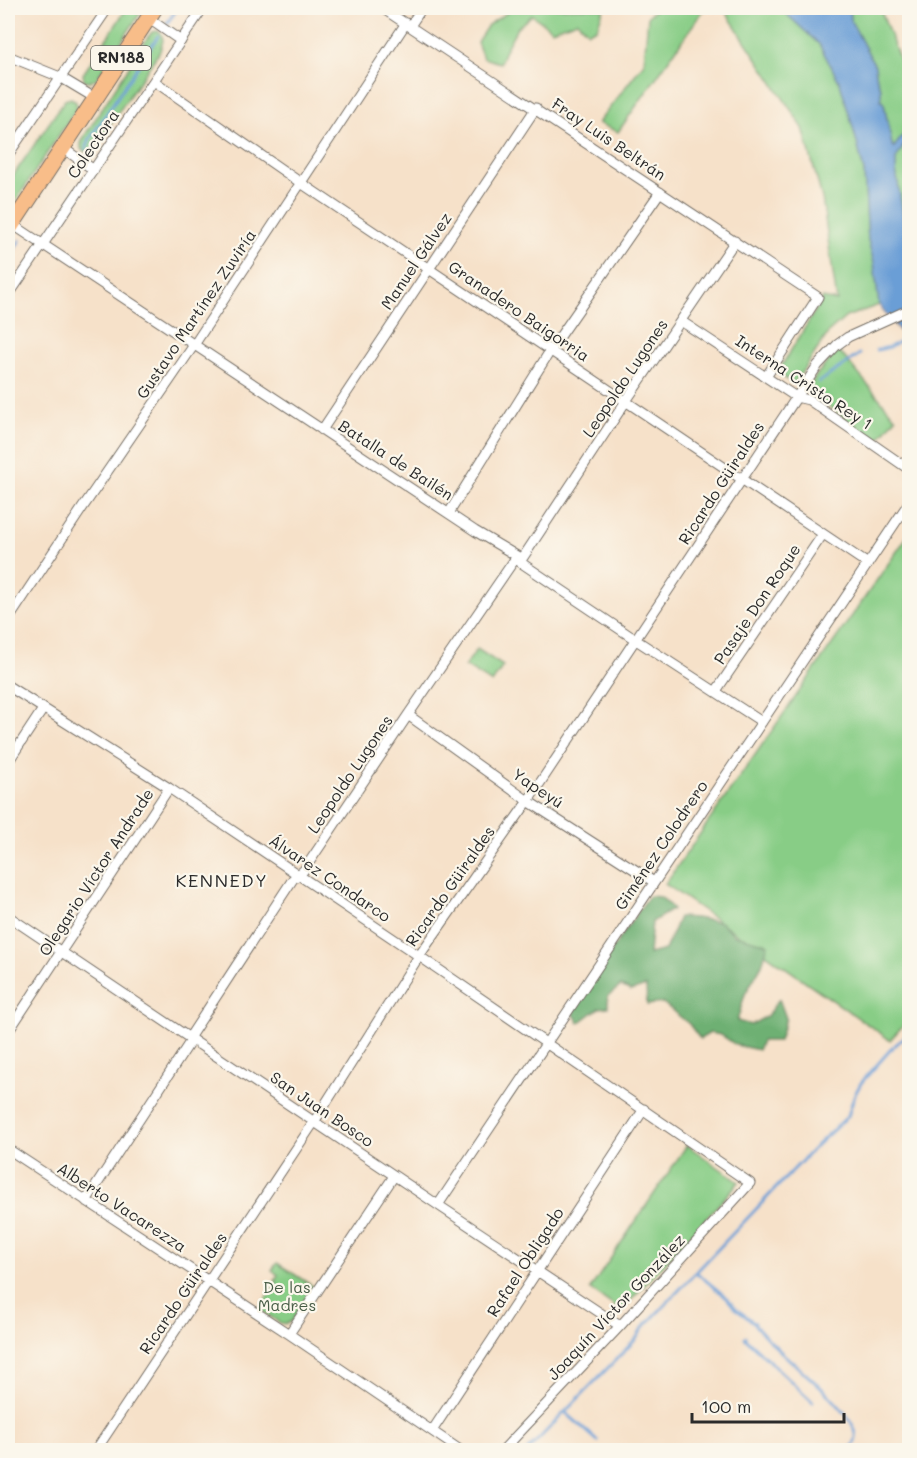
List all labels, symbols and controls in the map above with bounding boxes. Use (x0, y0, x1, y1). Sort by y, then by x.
road number: RN188 (91, 46, 151, 70)
street label: Fray Luis Beltrán (548, 93, 670, 185)
street label: Colectora (62, 105, 123, 182)
street label: Manuel Gálvez (375, 208, 456, 313)
street label: Gustavo Martínez Zuviría (131, 225, 260, 402)
street label: Granadero Baigorria (445, 256, 594, 366)
street label: Leopoldo Lugones (577, 314, 672, 441)
street label: Interna Cristo Rey 1 (732, 329, 877, 434)
street label: Batalla de Bailén (335, 415, 458, 505)
street label: Ricardo Güiraldes (673, 417, 768, 548)
street label: Pasaje Don Roque (708, 539, 805, 668)
street label: Leopoldo Lugones (302, 710, 397, 837)
street label: Yapeyú (509, 763, 568, 812)
street label: Giménez Colodrero (609, 776, 712, 914)
street label: Olegario Víctor Andrade (33, 784, 158, 960)
street label: Ricardo Güiraldes (400, 821, 499, 950)
street label: Álvarez Condarco (265, 829, 395, 926)
district label: KENNEDY (176, 868, 268, 892)
street label: San Juan Bosco (266, 1066, 378, 1151)
street label: Alberto Vacarezza (54, 1157, 191, 1256)
street label: Rafael Obligado (481, 1203, 568, 1320)
street label: Ricardo Güiraldes (134, 1228, 231, 1358)
street label: Joaquín Víctor González (542, 1229, 689, 1384)
park label: De las Madres (258, 1276, 316, 1315)
scale bar (692, 1386, 844, 1424)
text: 100 m (701, 1394, 751, 1418)

